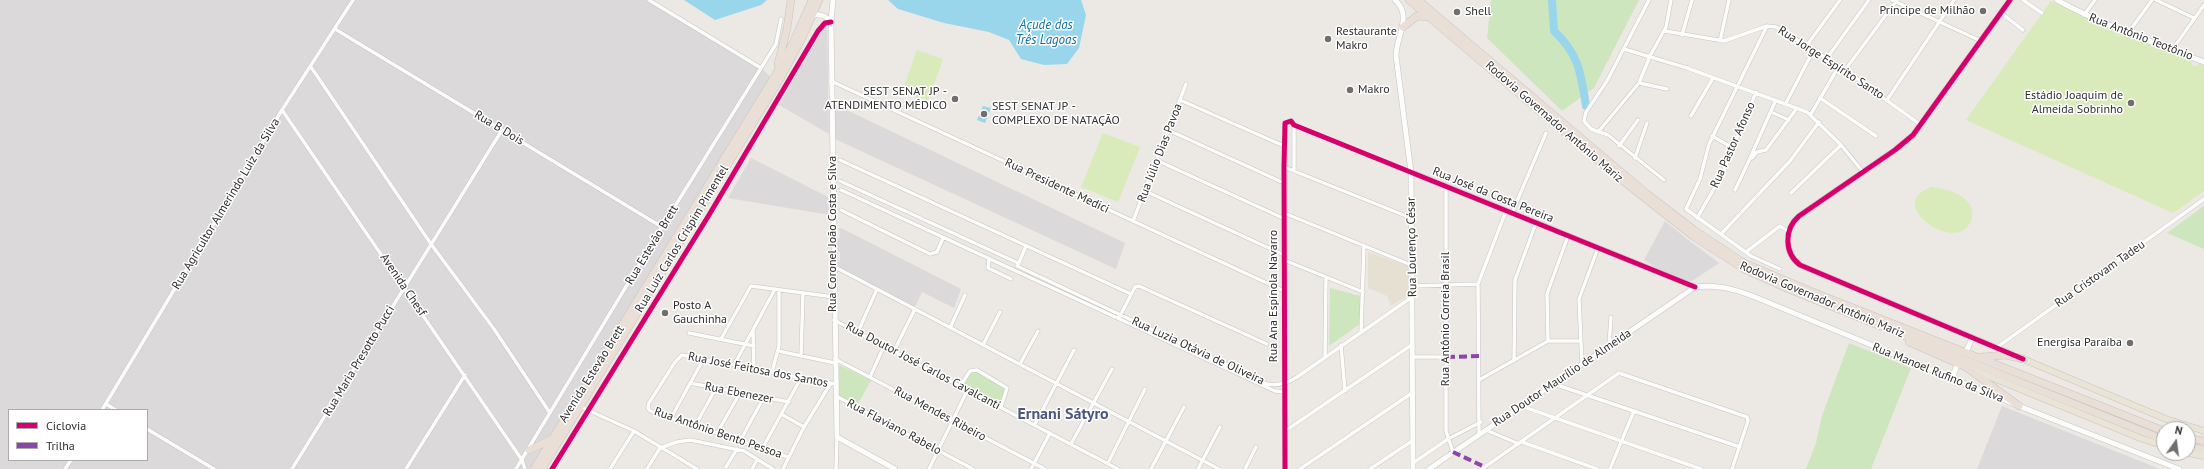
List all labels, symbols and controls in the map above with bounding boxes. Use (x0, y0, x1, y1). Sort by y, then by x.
place label: Príncipe de Milhão (1880, 4, 1975, 18)
place label: Shell (1465, 5, 1491, 19)
marker: Príncipe de Milhão (1978, 6, 1988, 16)
marker: Shell (1452, 7, 1462, 17)
street label: Rua Antônio Teotônio (2087, 11, 2195, 63)
water label: Açude das Três Lagoas (1015, 17, 1077, 48)
street label: Rua Jorge Espírito Santo (1775, 23, 1887, 103)
place label: Restaurante Makro (1336, 25, 1397, 53)
marker: Restaurante Makro (1323, 34, 1333, 44)
street label: Rodovia Governador Antônio Mariz (1482, 58, 1626, 186)
place label: Makro (1358, 83, 1390, 97)
place label: SEST SENAT JP - ATENDIMENTO MÉDICO (825, 85, 947, 113)
marker: Makro (1345, 85, 1355, 95)
place label: Estádio Joaquim de Almeida Sobrinho (2025, 89, 2123, 117)
marker: SEST SENAT JP - ATENDIMENTO MÉDICO (950, 94, 960, 104)
marker: Estádio Joaquim de Almeida Sobrinho (2126, 98, 2136, 108)
place label: SEST SENAT JP - COMPLEXO DE NATAÇÃO (992, 100, 1120, 128)
street label: Rua Pastor Afonso (1708, 100, 1758, 190)
street label: Rua Júlio Dias Pavoa (1135, 102, 1185, 204)
street label: Rua B Dois (472, 108, 526, 148)
marker: SEST SENAT JP - COMPLEXO DE NATAÇÃO (979, 109, 989, 119)
street label: Rua Agricultor Almerindo Luiz da Silva (169, 116, 283, 292)
street label: Rua Presidente Medici (1002, 155, 1112, 217)
street label: Rua Coronel João Costa e Silva (826, 156, 840, 312)
street label: Rua Luiz Carlos Crispim Pimentel (632, 163, 732, 315)
street label: Rua José da Costa Pereira (1430, 164, 1556, 226)
street label: Rua Lourenço César (1404, 197, 1420, 297)
street label: Rua Estevão Brett (623, 202, 681, 288)
street label: Rua Ana Espínola Navarro (1267, 230, 1281, 362)
street label: Rua Cristovam Tadeu (2052, 237, 2148, 311)
street label: Avenida Chesf (377, 251, 429, 319)
street label: Rua Antônio Correia Brasil (1439, 252, 1453, 386)
street label: Rodovia Governador Antônio Mariz (1737, 259, 1907, 341)
place label: Posto A Gauchinha (673, 299, 727, 327)
street label: Rua Maria Presotto Pucci (320, 303, 398, 419)
marker: Posto A Gauchinha (660, 308, 670, 318)
street label: Rua Luzia Otávia de Oliveira (1129, 314, 1267, 388)
street label: Rua Doutor José Carlos Cavalcanti (843, 319, 1003, 413)
street label: Avenida Estevāo Brett (556, 323, 628, 425)
street label: Rua Doutor Maurílio de Almeida (1490, 326, 1634, 430)
place label: Energisa Paraíba (2037, 336, 2122, 350)
marker: Energisa Paraíba (2125, 338, 2135, 348)
street label: Rua Manoel Rufino da Silva (1870, 340, 2006, 406)
street label: Rua José Feitosa dos Santos (687, 349, 829, 391)
street label: Rua Ebenezer (704, 379, 774, 407)
street label: Rua Mendes Ribeiro (891, 384, 989, 444)
street label: Rua Flaviano Rabelo (844, 396, 944, 458)
street label: Rua Antônio Bento Pessoa (652, 404, 784, 462)
district label: Ernani Sátyro (1017, 404, 1109, 424)
legend (8, 409, 148, 461)
text: Ciclovia (46, 418, 86, 433)
north arrow (2156, 421, 2196, 461)
text: N (2173, 423, 2184, 438)
text: Trilha (46, 438, 75, 453)

